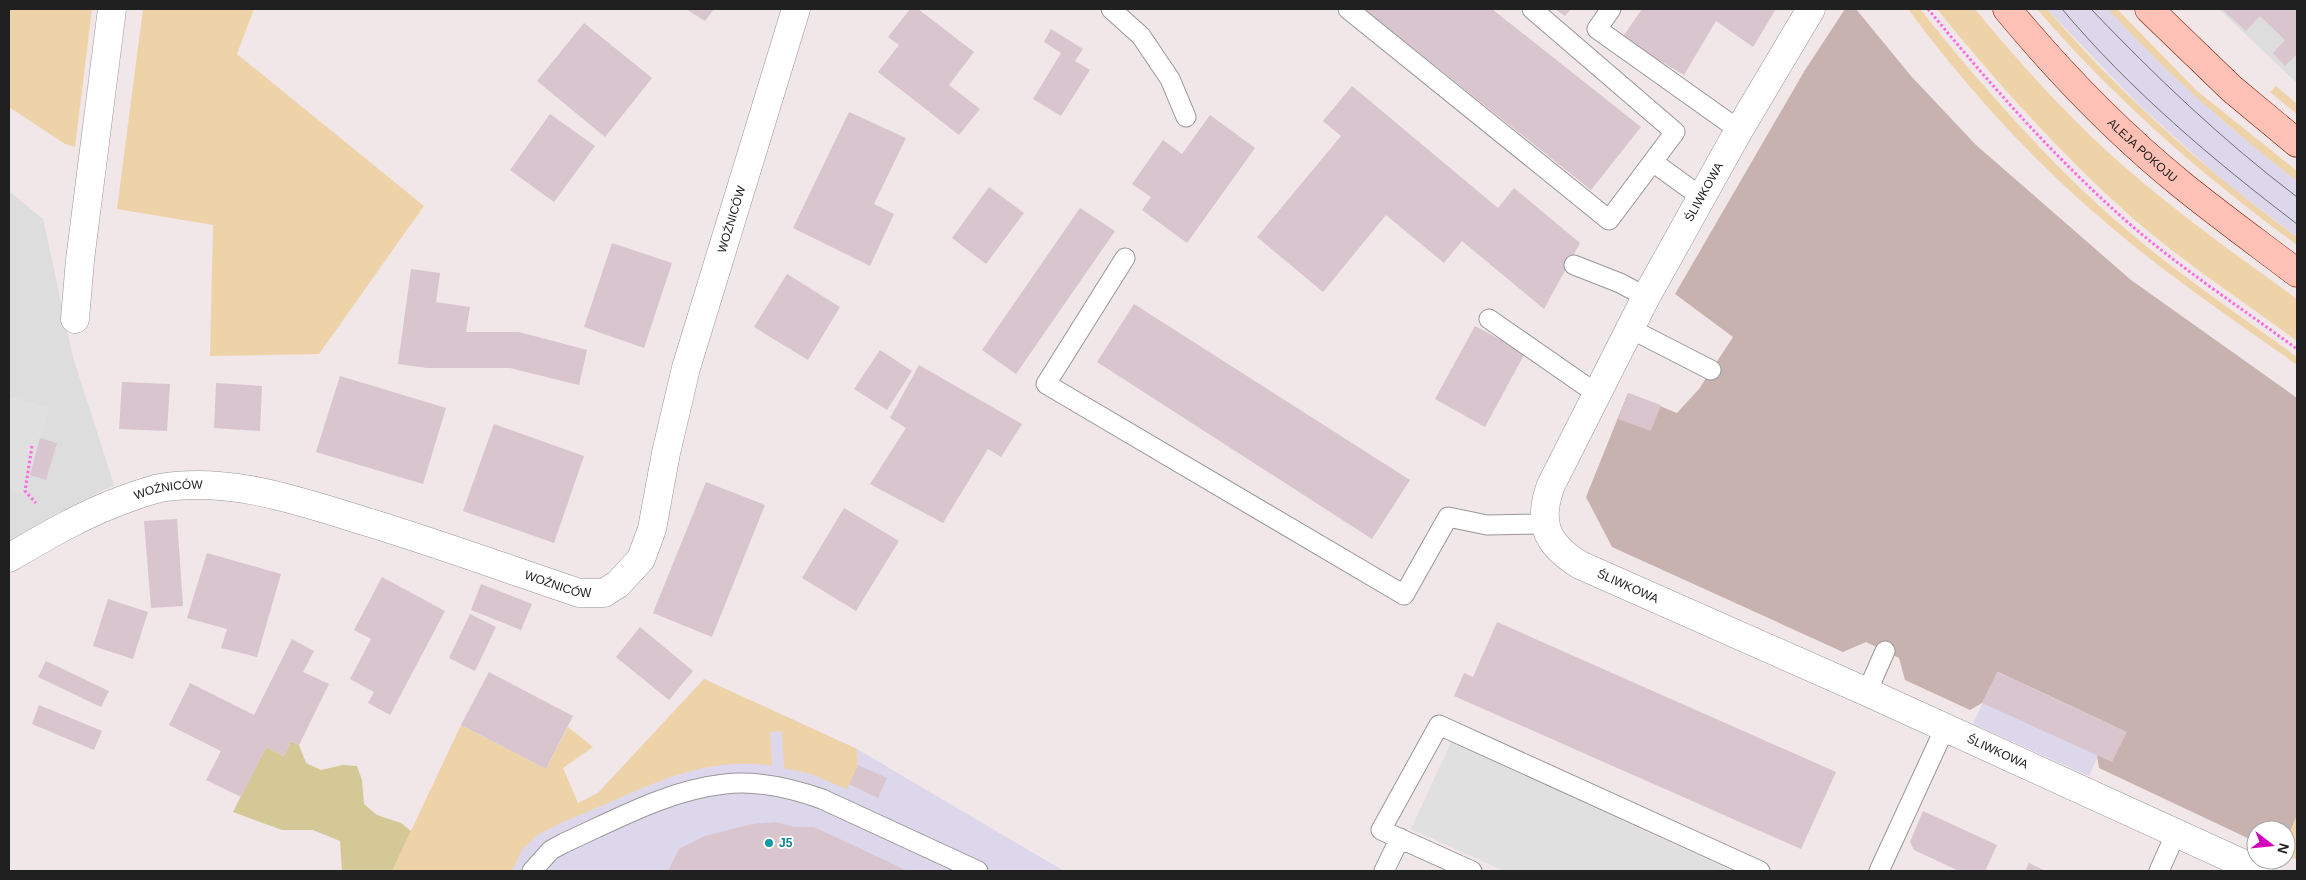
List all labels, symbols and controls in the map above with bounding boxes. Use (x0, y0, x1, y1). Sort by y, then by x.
street label: ALEJA POKOJU (2105, 116, 2180, 185)
street label: ŚLIWKOWA (1681, 159, 1726, 224)
street label: WOŹNICÓW (715, 184, 749, 255)
street label: WOŹNICÓW (132, 477, 203, 502)
street label: ŚLIWKOWA (1595, 566, 1661, 606)
street label: WOŹNICÓW (523, 568, 592, 600)
street label: ŚLIWKOWA (1965, 731, 2030, 772)
north arrow (2246, 820, 2296, 870)
place label: J5 (779, 836, 793, 850)
marker: J5 (763, 837, 775, 849)
text: N (2274, 842, 2293, 856)

